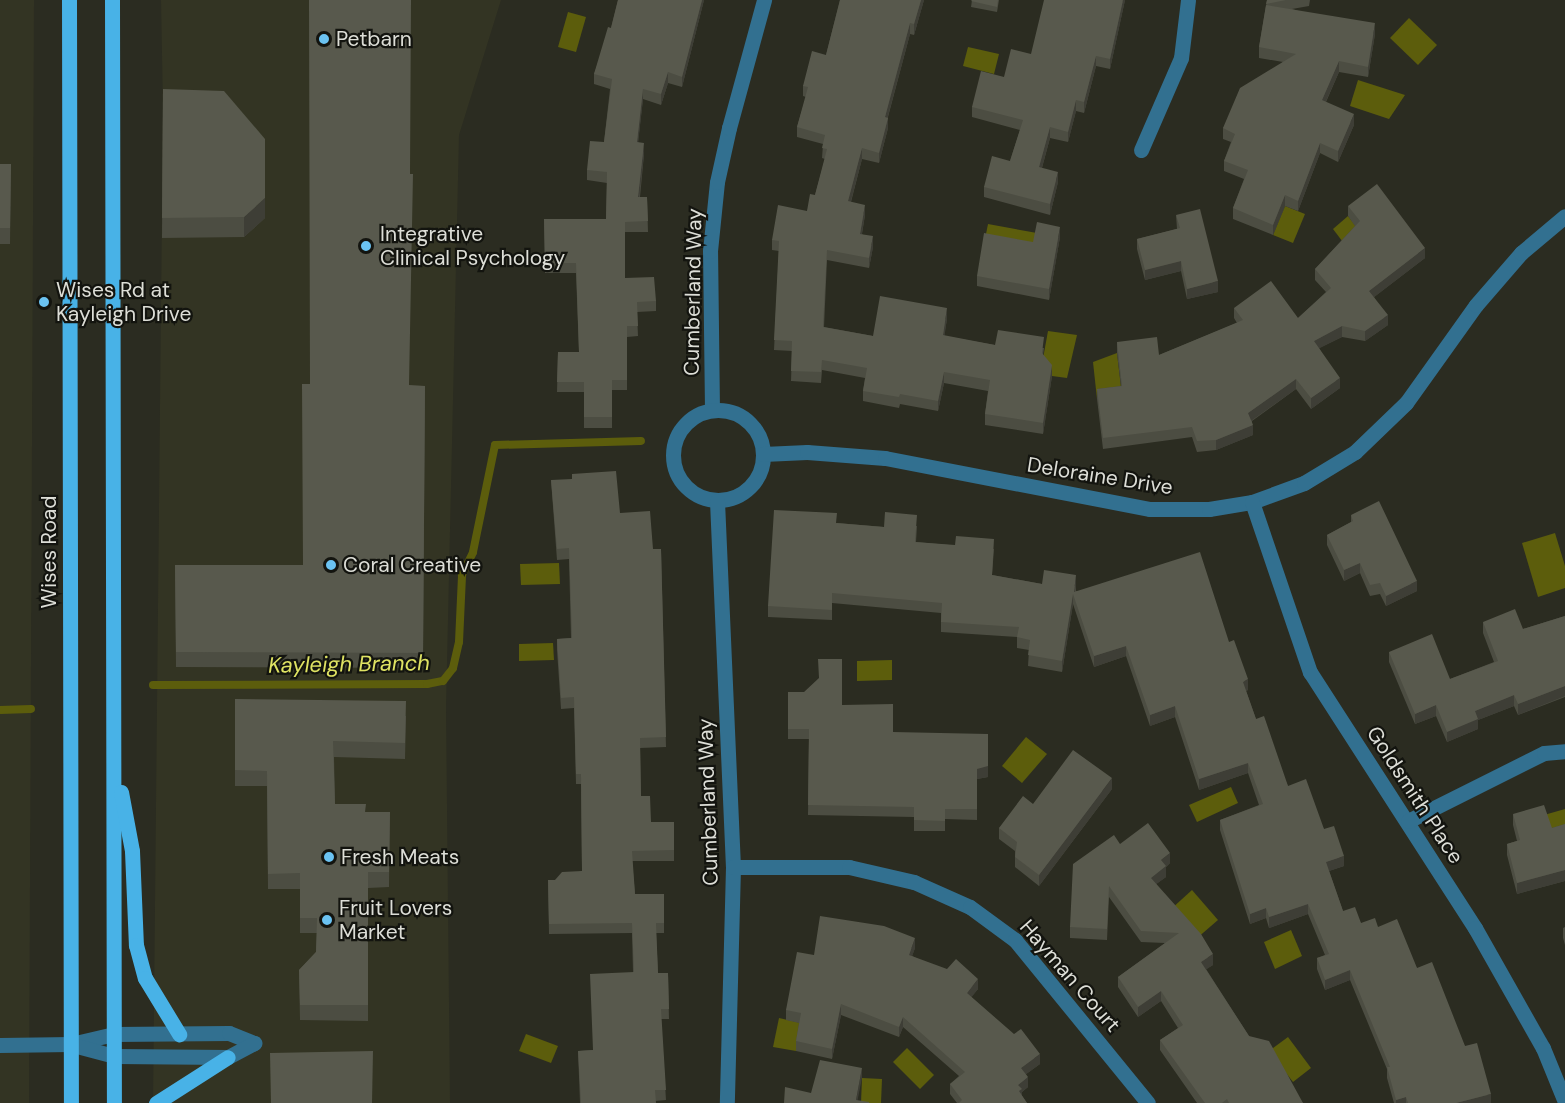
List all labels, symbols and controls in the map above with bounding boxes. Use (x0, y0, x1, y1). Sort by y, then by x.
place label: Petbarn (336, 26, 412, 52)
marker: Petbarn (317, 32, 331, 46)
street label: Cumberland Way (679, 208, 707, 376)
place label: Integrative Clinical Psychology (380, 221, 565, 271)
marker: Integrative Clinical Psychology (357, 237, 375, 255)
place label: Wises Rd at Kayleigh Drive (56, 277, 191, 327)
marker: Wises Rd at Kayleigh Drive (37, 295, 51, 309)
street label: Deloraine Drive (1025, 452, 1175, 500)
street label: Wises Road (36, 496, 62, 608)
place label: Coral Creative (343, 552, 481, 578)
marker: Coral Creative (324, 558, 338, 572)
water label: Kayleigh Branch (268, 649, 430, 679)
street label: Cumberland Way (692, 718, 724, 886)
street label: Goldsmith Place (1361, 722, 1469, 868)
place label: Fresh Meats (341, 844, 459, 870)
marker: Fresh Meats (322, 850, 336, 864)
place label: Fruit Lovers Market (339, 895, 452, 945)
marker: Fruit Lovers Market (320, 913, 334, 927)
street label: Hayman Court (1014, 915, 1126, 1037)

